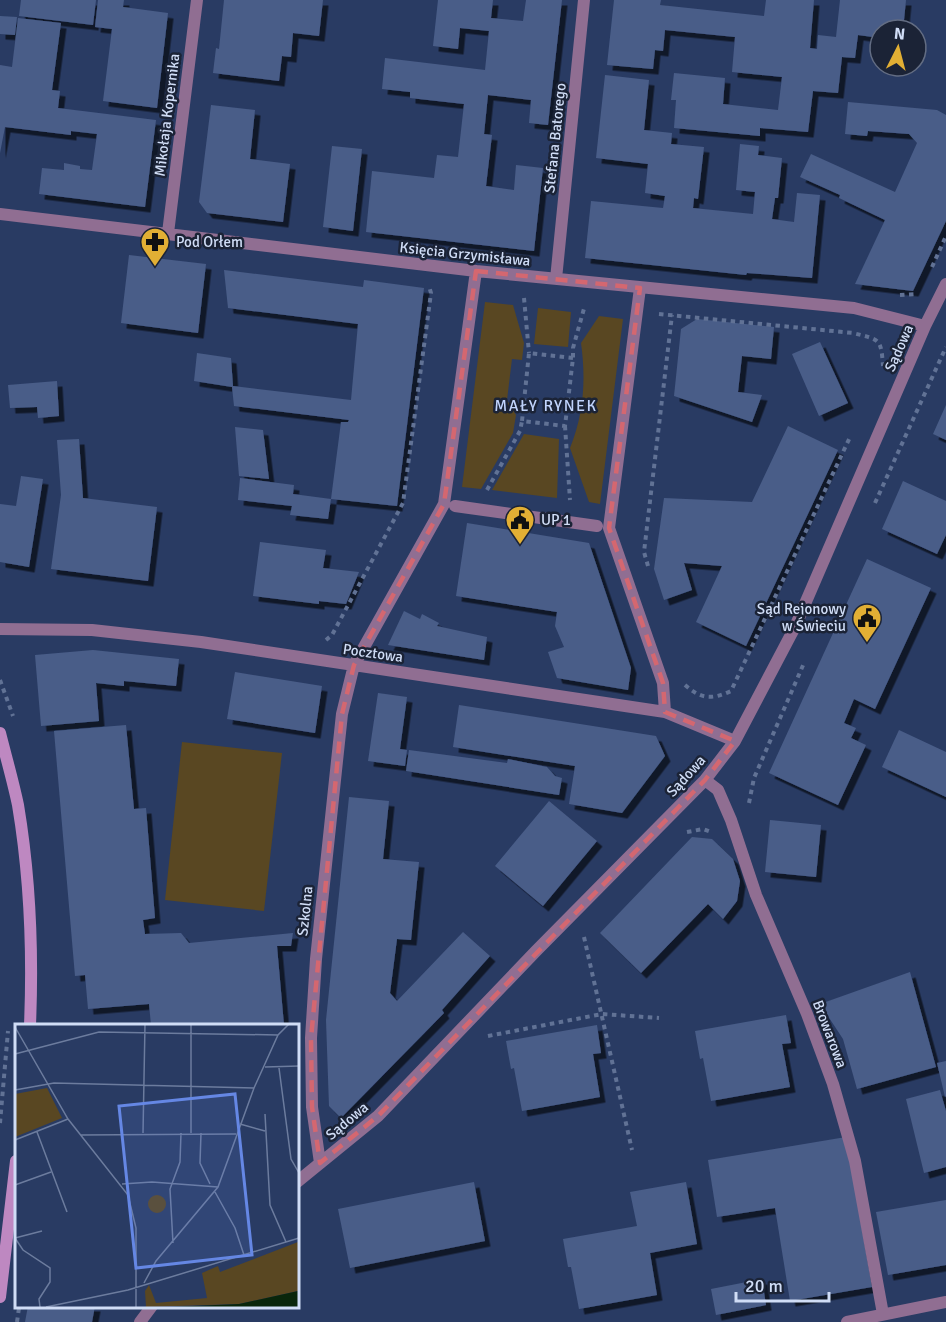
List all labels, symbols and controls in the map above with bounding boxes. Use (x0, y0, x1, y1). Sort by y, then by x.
north arrow (868, 18, 928, 78)
text: N (893, 24, 906, 45)
street label: Mikołaja Kopernika (151, 52, 183, 178)
street label: Stefana Batorego (540, 82, 570, 194)
pharmacy icon: Pod Orłem (139, 226, 171, 268)
place label: Pod Orłem (176, 233, 243, 251)
street label: Księcia Grzymisława (399, 238, 531, 270)
street label: Sądowa (881, 322, 917, 374)
district label: MAŁY RYNEK (494, 396, 598, 416)
public building icon: UP 1 (504, 504, 536, 546)
place label: UP 1 (541, 511, 571, 529)
place label: Sąd Rejonowy w Świeciu (757, 600, 846, 635)
public building icon: Sąd Rejonowy w Świeciu (851, 602, 883, 644)
street label: Pocztowa (342, 640, 404, 666)
street label: Sądowa (663, 751, 709, 801)
street label: Szkolna (293, 885, 317, 937)
street label: Browarowa (809, 998, 851, 1070)
inset map (15, 1024, 298, 1307)
street label: Sądowa (322, 1098, 372, 1144)
scale bar (736, 1265, 829, 1303)
text: 20 m (745, 1275, 783, 1297)

